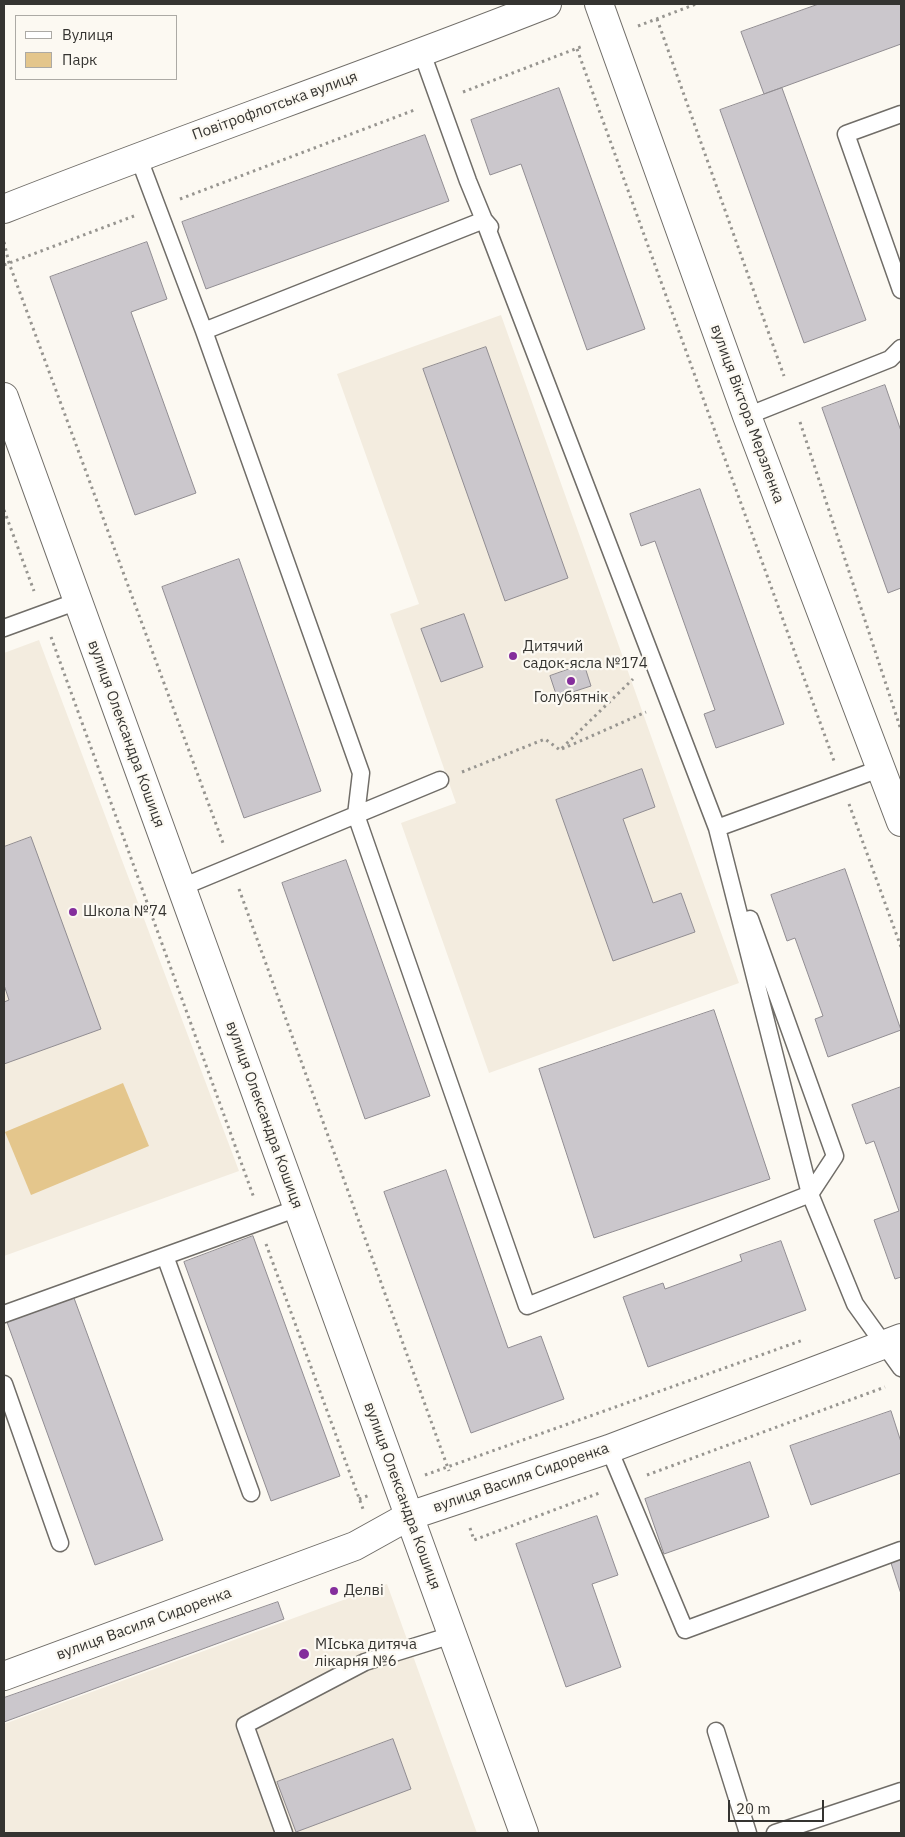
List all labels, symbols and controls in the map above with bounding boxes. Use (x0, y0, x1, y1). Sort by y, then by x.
legend (15, 15, 178, 80)
text: Вулиця (62, 25, 113, 44)
text: Парк (62, 50, 97, 69)
street label: Повітрофлотська вулиця (190, 68, 360, 144)
street label: вулиця Віктора Мерзленка (706, 322, 788, 506)
street label: вулиця Олександра Кошиця (84, 638, 168, 830)
place label: Дитячий садок-ясла №174 (523, 638, 648, 673)
marker: Дитячий садок-ясла №174 (507, 650, 519, 662)
marker: Голубятнік (565, 675, 577, 687)
place label: Голубятнік (534, 689, 608, 707)
place label: Школа №74 (83, 903, 167, 921)
marker: Школа №74 (67, 906, 79, 918)
street label: вулиця Олександра Кошиця (222, 1019, 306, 1211)
street label: вулиця Олександра Кошиця (360, 1400, 444, 1592)
street label: вулиця Василя Сидоренка (431, 1439, 611, 1517)
place label: Делві (344, 1582, 384, 1600)
street label: вулиця Василя Сидоренка (54, 1584, 234, 1664)
marker: Делві (328, 1585, 340, 1597)
place label: МІська дитяча лікарня №6 (315, 1636, 417, 1671)
marker: МІська дитяча лікарня №6 (297, 1647, 311, 1661)
scale bar (730, 1790, 826, 1822)
text: 20 m (736, 1799, 771, 1818)

